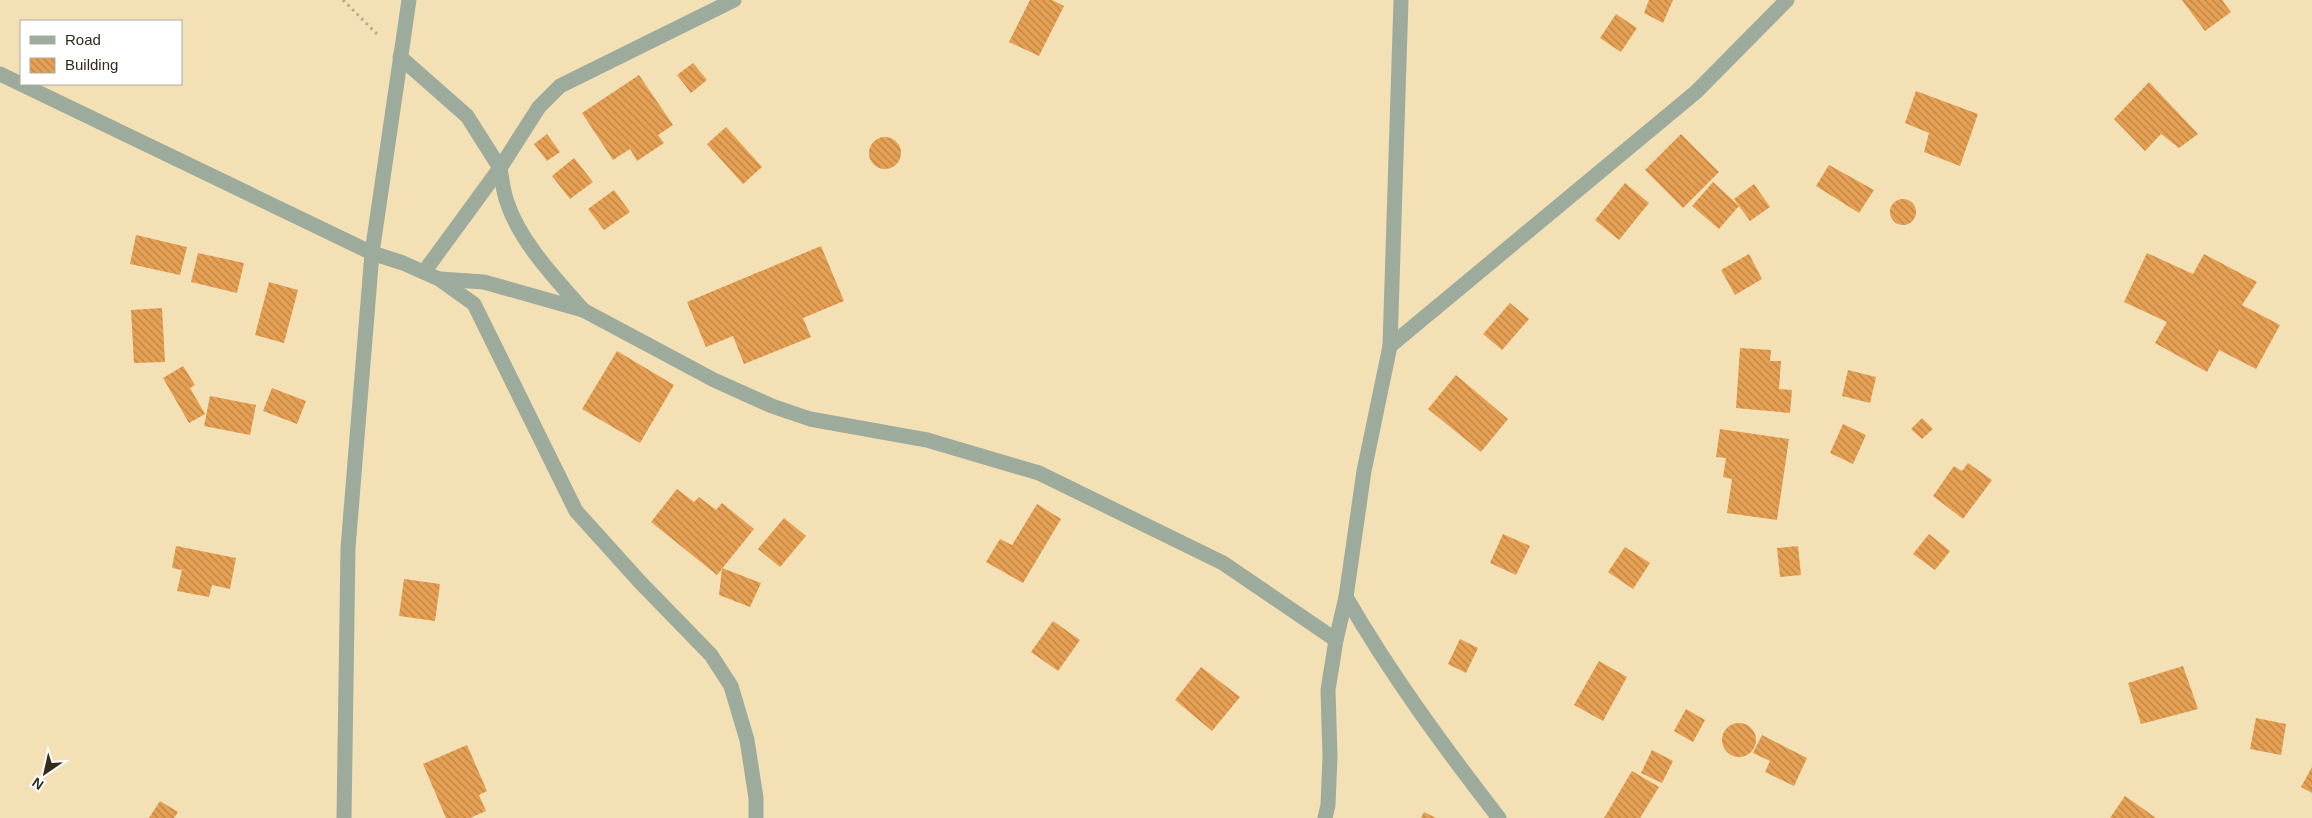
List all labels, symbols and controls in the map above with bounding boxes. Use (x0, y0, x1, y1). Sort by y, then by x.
legend (20, 20, 182, 85)
text: Road (65, 31, 101, 48)
text: Building (65, 56, 118, 73)
north arrow (20, 748, 70, 798)
text: N (29, 774, 46, 793)

